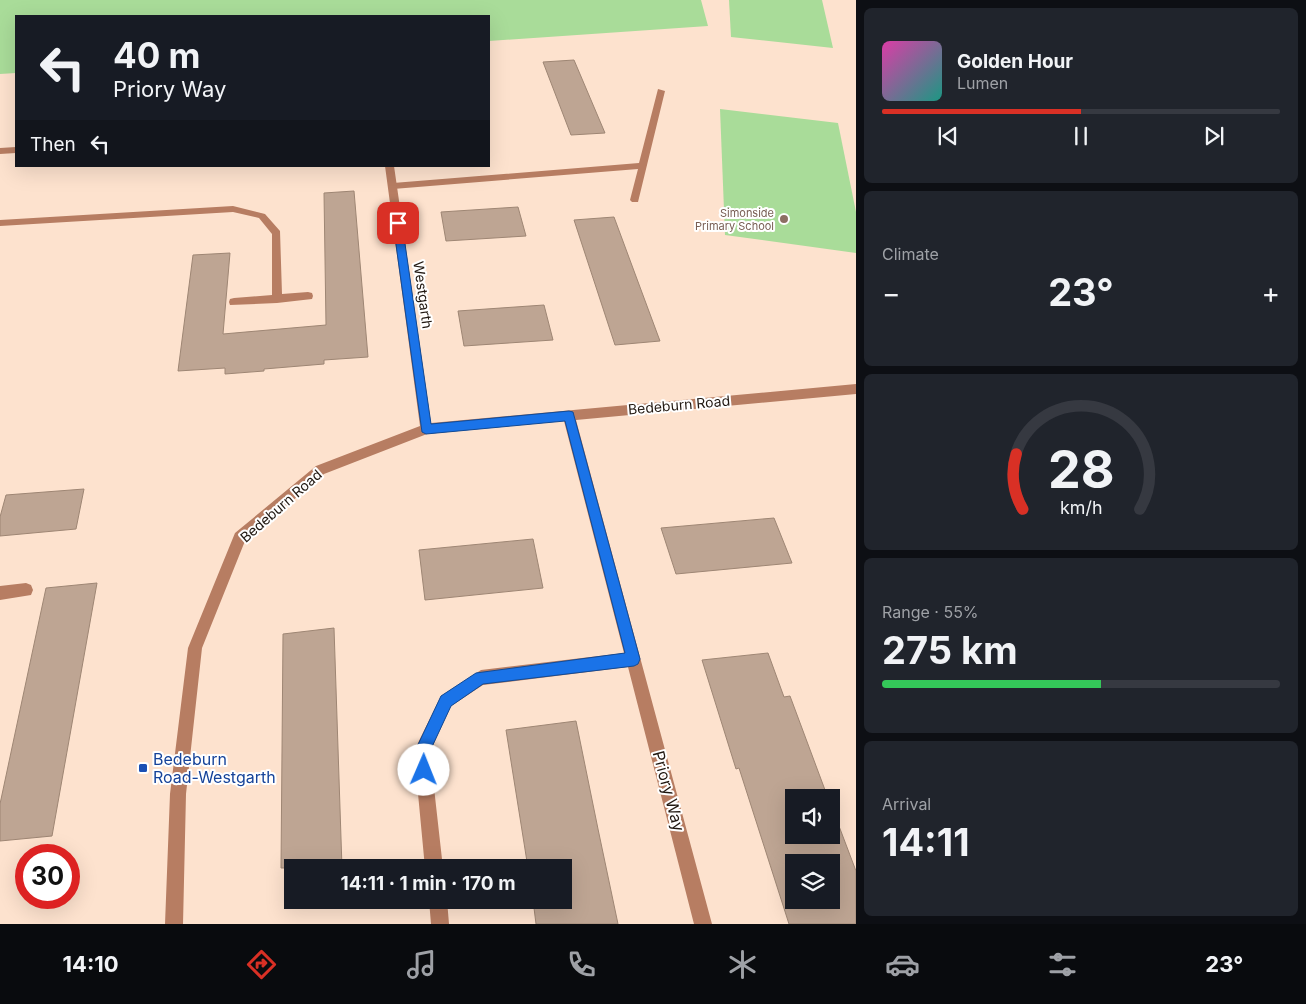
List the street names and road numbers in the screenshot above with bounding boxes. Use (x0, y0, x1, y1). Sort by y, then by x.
street label: Westgarth (410, 260, 437, 330)
street label: Bedeburn Road (627, 392, 731, 417)
street label: Bedeburn Road (236, 466, 325, 546)
street label: Priory Way (649, 749, 689, 833)

